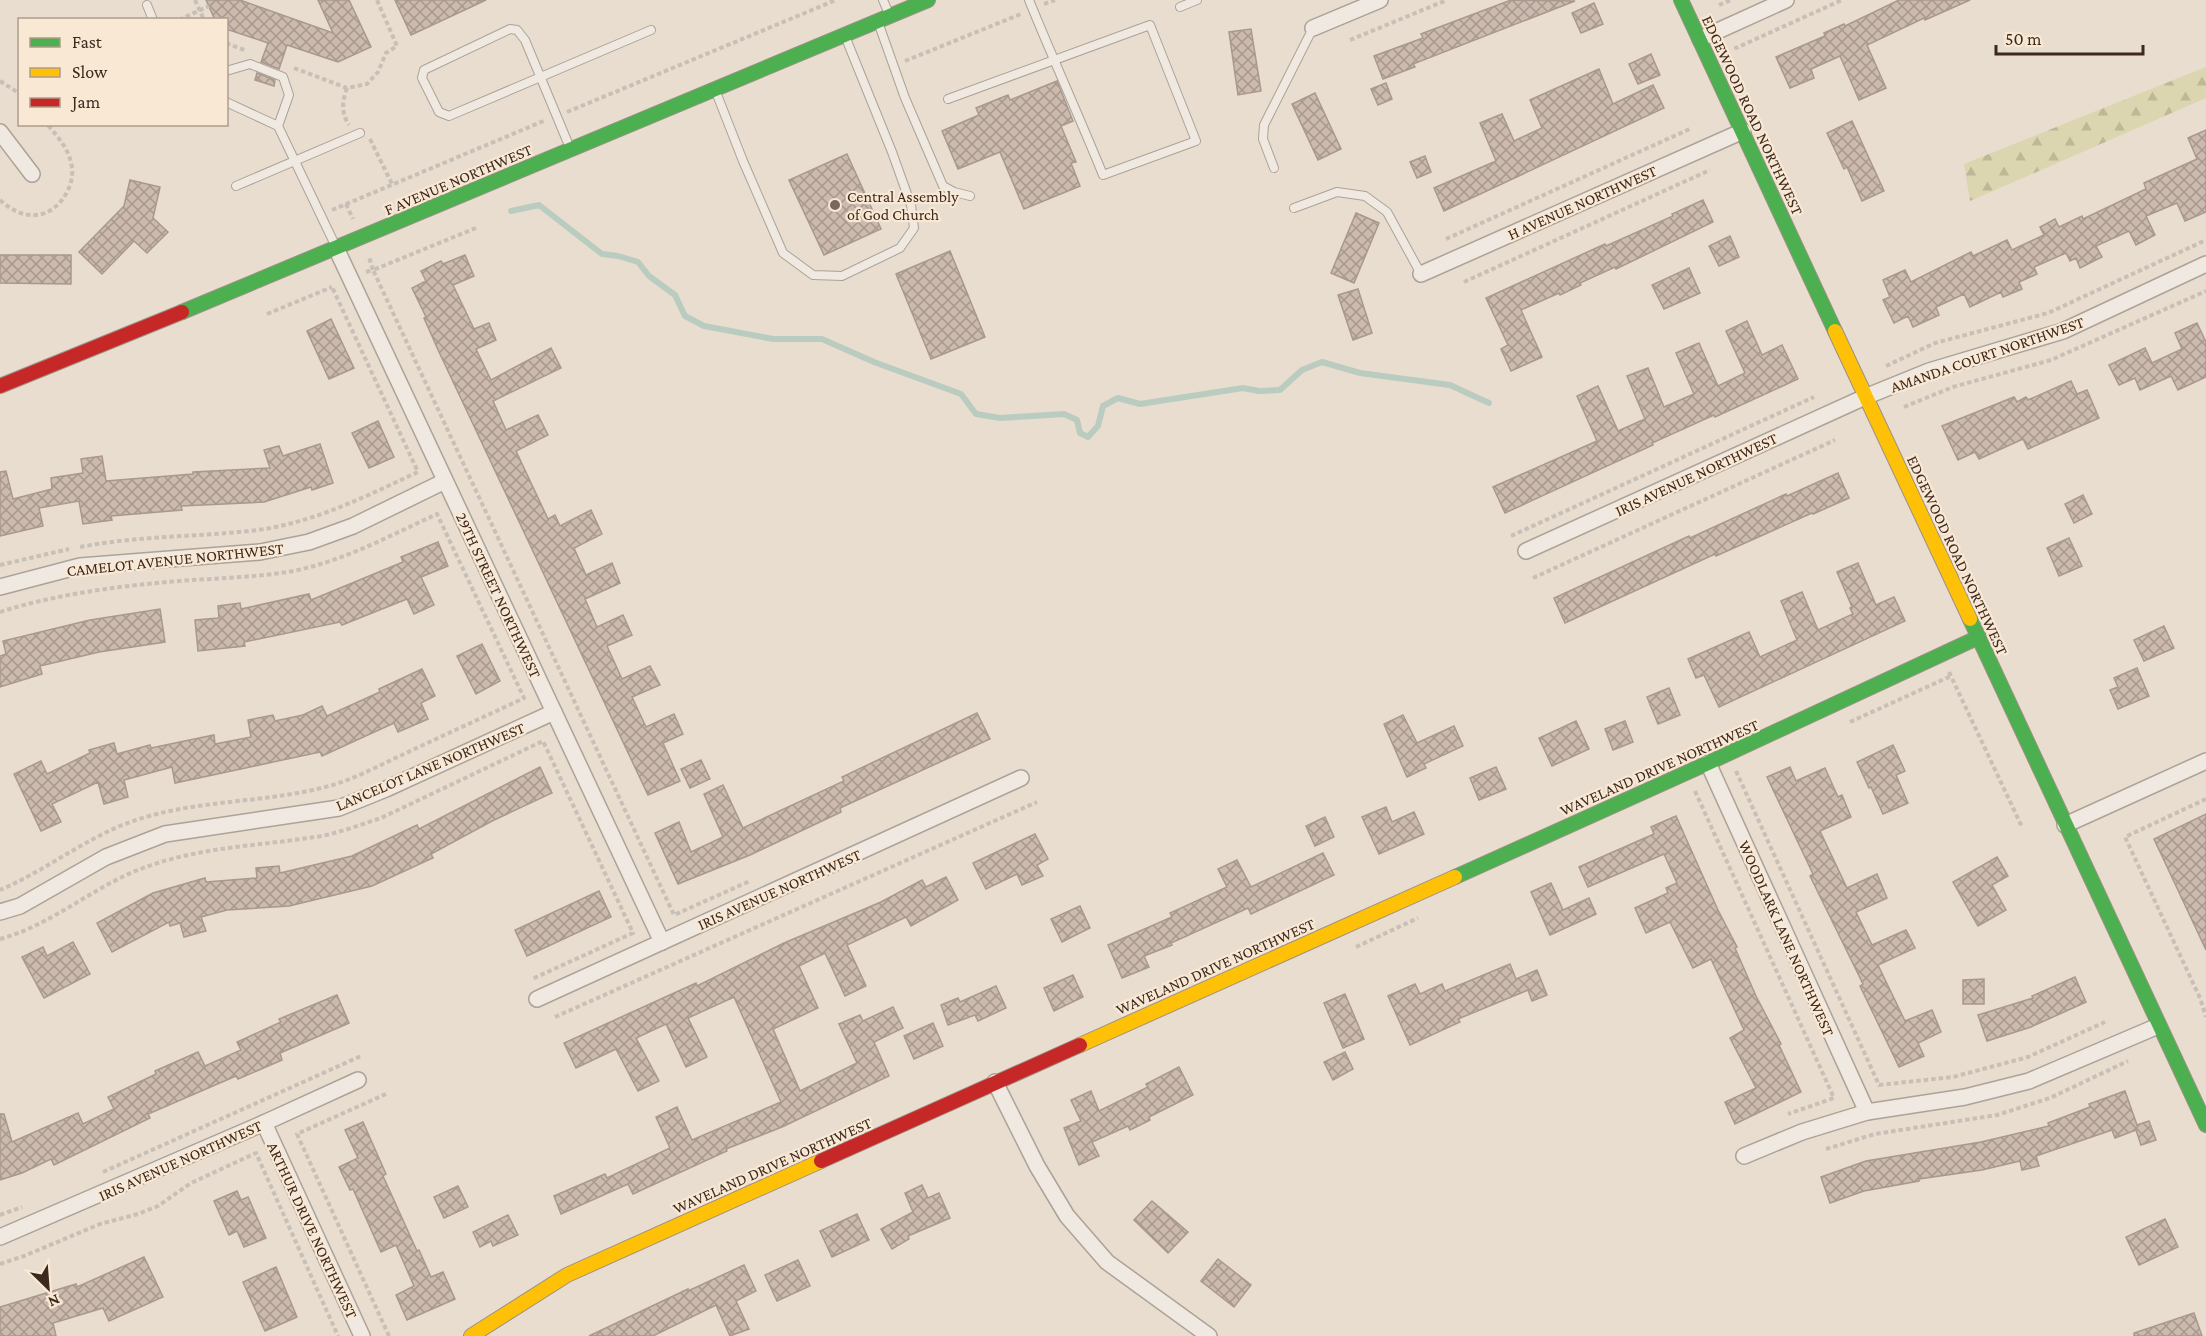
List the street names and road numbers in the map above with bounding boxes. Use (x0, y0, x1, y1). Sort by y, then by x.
street label: EDGEWOOD ROAD NORTHWEST (1699, 13, 1806, 218)
street label: F AVENUE NORTHWEST (382, 141, 535, 218)
street label: H AVENUE NORTHWEST (1505, 162, 1660, 243)
street label: AMANDA COURT NORTHWEST (1888, 313, 2087, 396)
street label: IRIS AVENUE NORTHWEST (1613, 429, 1780, 519)
street label: EDGEWOOD ROAD NORTHWEST (1904, 453, 2011, 658)
street label: 29TH STREET NORTHWEST (453, 510, 545, 681)
street label: CAMELOT AVENUE NORTHWEST (66, 540, 285, 579)
street label: WAVELAND DRIVE NORTHWEST (1557, 716, 1761, 819)
street label: LANCELOT LANE NORTHWEST (333, 719, 528, 814)
street label: WOODLARK LANE NORTHWEST (1736, 838, 1838, 1039)
street label: IRIS AVENUE NORTHWEST (695, 846, 864, 933)
street label: WAVELAND DRIVE NORTHWEST (1113, 915, 1317, 1018)
street label: WAVELAND DRIVE NORTHWEST (670, 1114, 874, 1217)
street label: IRIS AVENUE NORTHWEST (96, 1117, 265, 1204)
street label: ARTHUR DRIVE NORTHWEST (264, 1139, 361, 1321)

